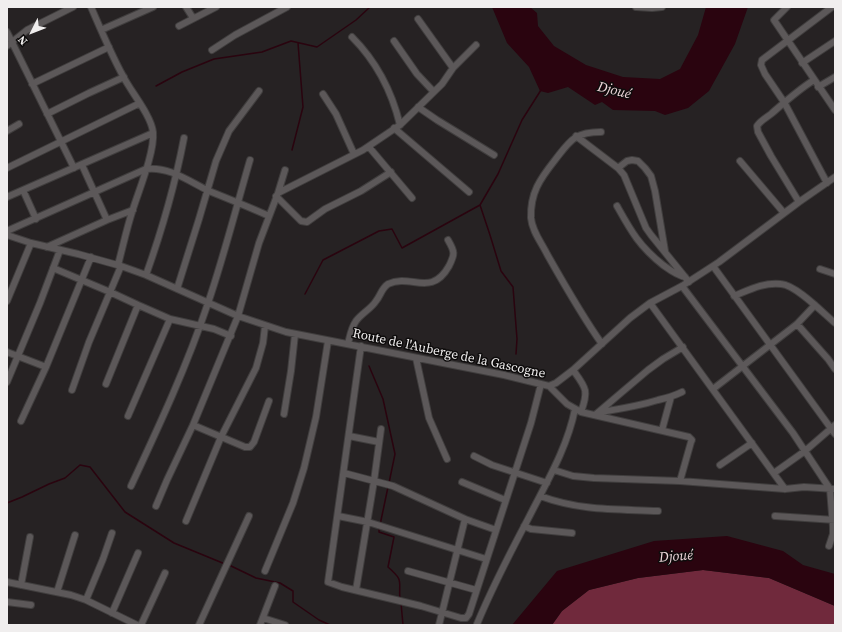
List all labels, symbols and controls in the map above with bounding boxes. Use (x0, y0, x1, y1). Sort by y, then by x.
north arrow (12, 12, 52, 52)
text: N (14, 32, 31, 48)
water label: Djoué (596, 79, 632, 103)
street label: Route de l'Auberge de la Gascogne (351, 326, 547, 382)
water label: Djoué (659, 547, 693, 567)

